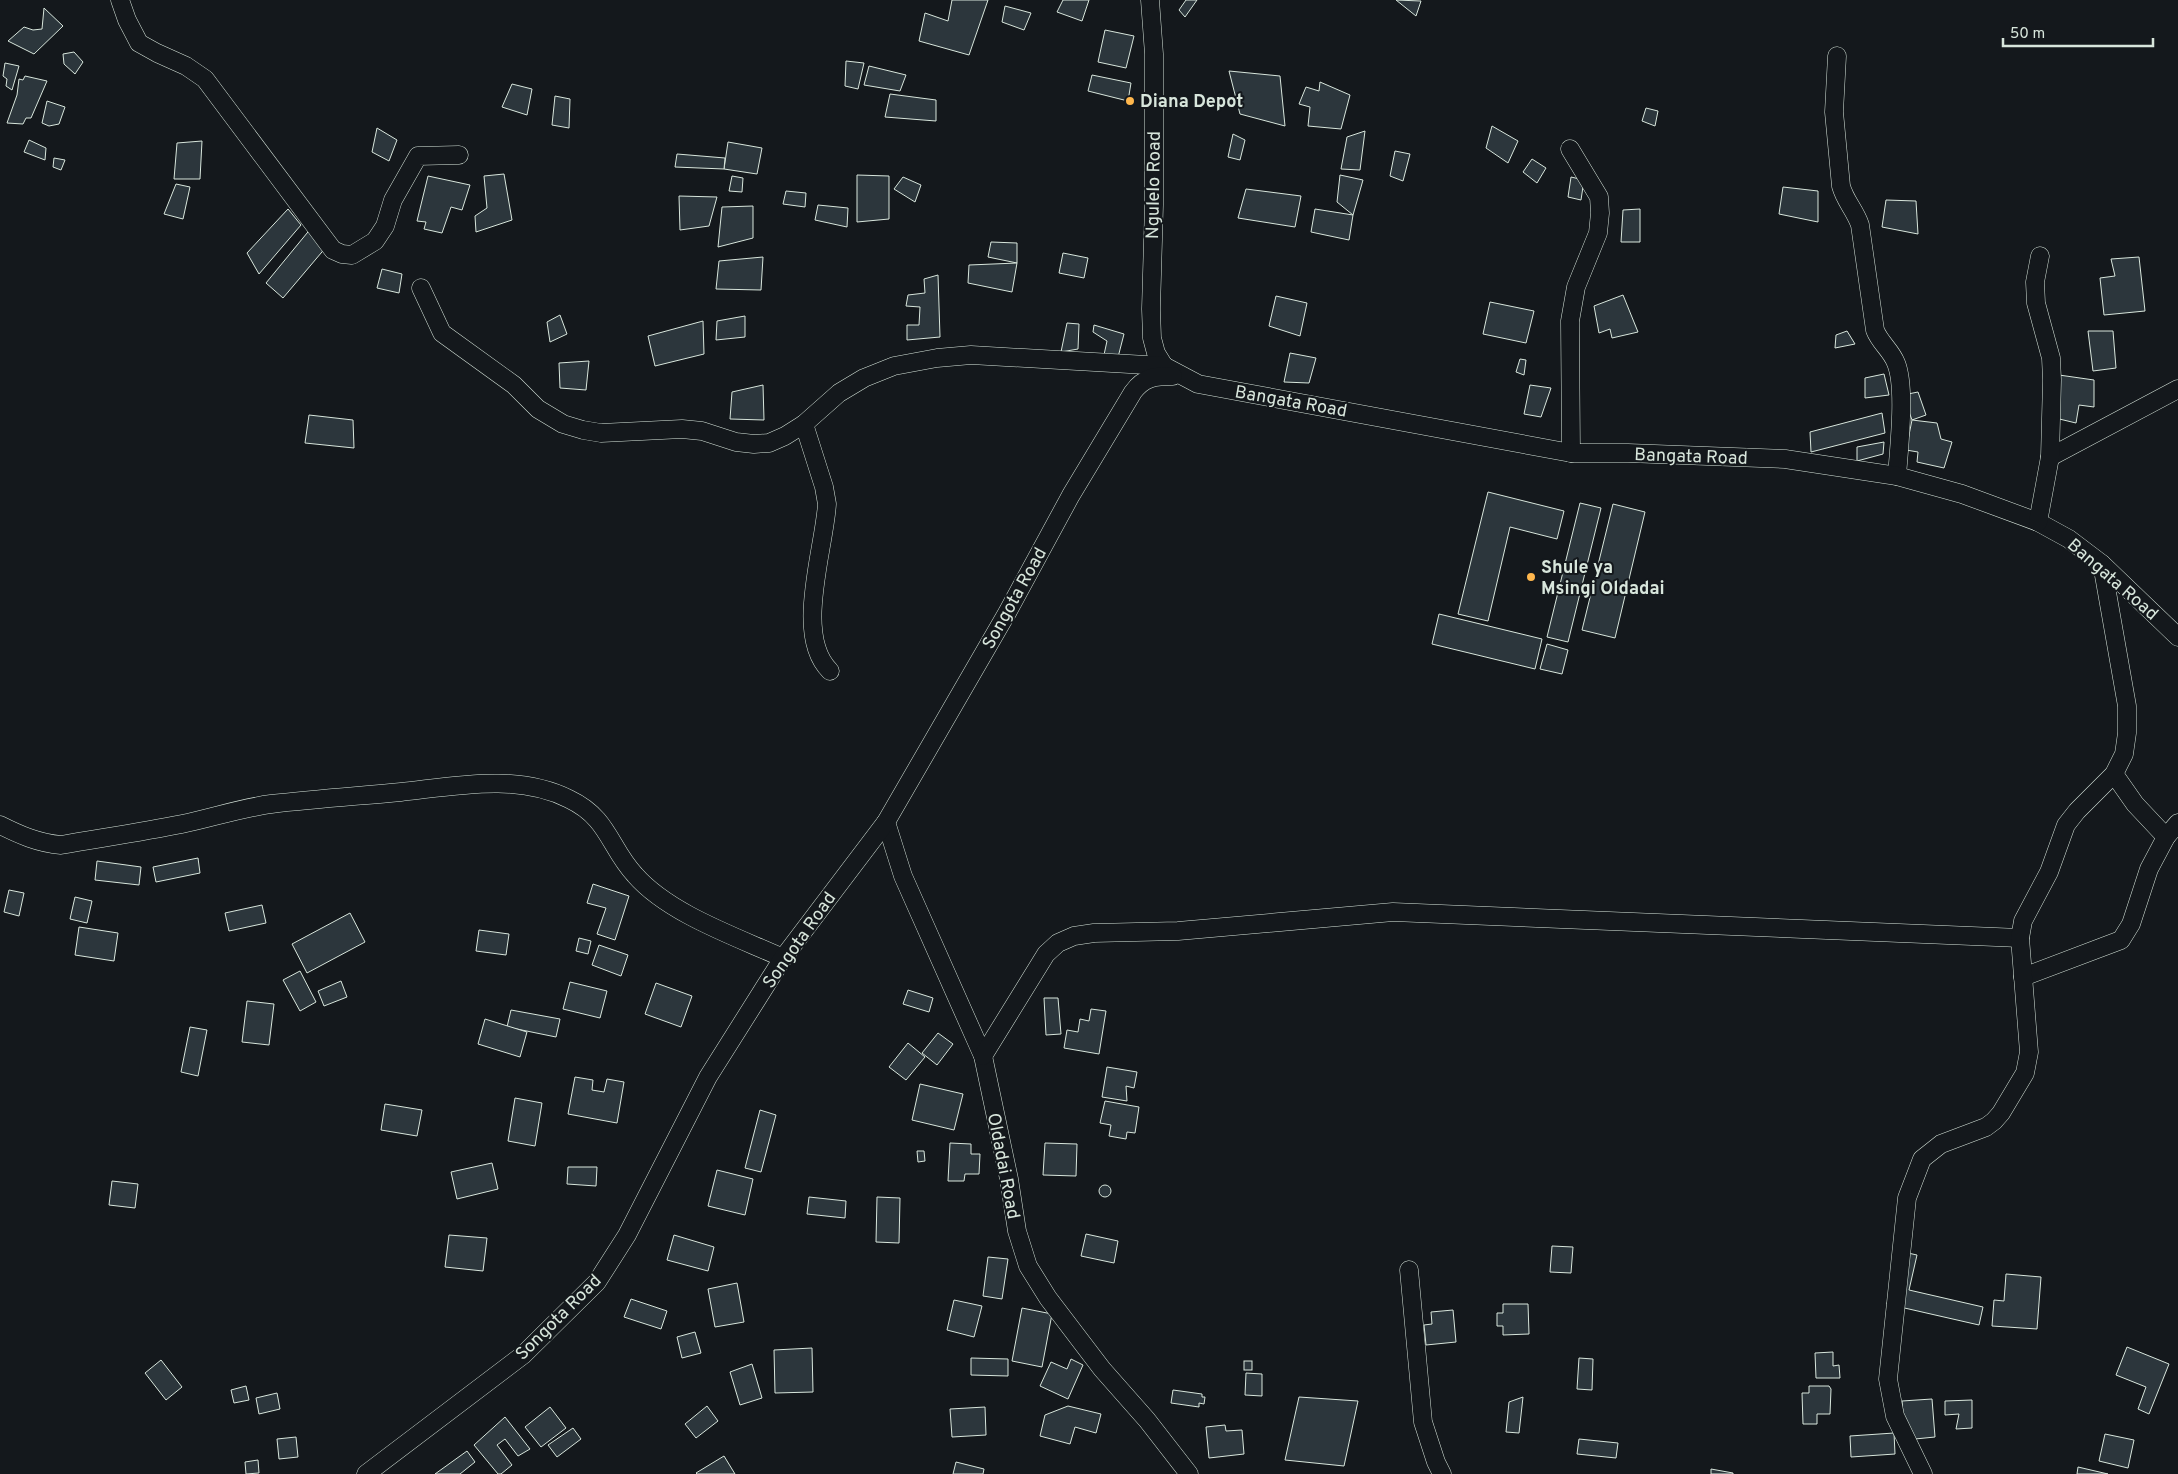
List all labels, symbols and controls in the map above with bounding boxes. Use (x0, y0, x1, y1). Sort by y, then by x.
scale bar (2003, 15, 2153, 47)
text: 50 m (2010, 25, 2045, 44)
place label: Diana Depot (1140, 91, 1243, 114)
marker: Diana Depot (1124, 95, 1136, 107)
street label: Ngulelo Road (1142, 131, 1167, 239)
street label: Bangata Road (1233, 381, 1349, 424)
street label: Bangata Road (1634, 444, 1748, 471)
street label: Bangata Road (2062, 534, 2162, 626)
street label: Songota Road (978, 544, 1053, 654)
place label: Shule ya Msingi Oldadai (1541, 557, 1665, 601)
marker: Shule ya Msingi Oldadai (1525, 571, 1537, 583)
street label: Songota Road (758, 888, 842, 994)
street label: Oldadai Road (981, 1111, 1024, 1221)
street label: Songota Road (511, 1270, 607, 1366)

